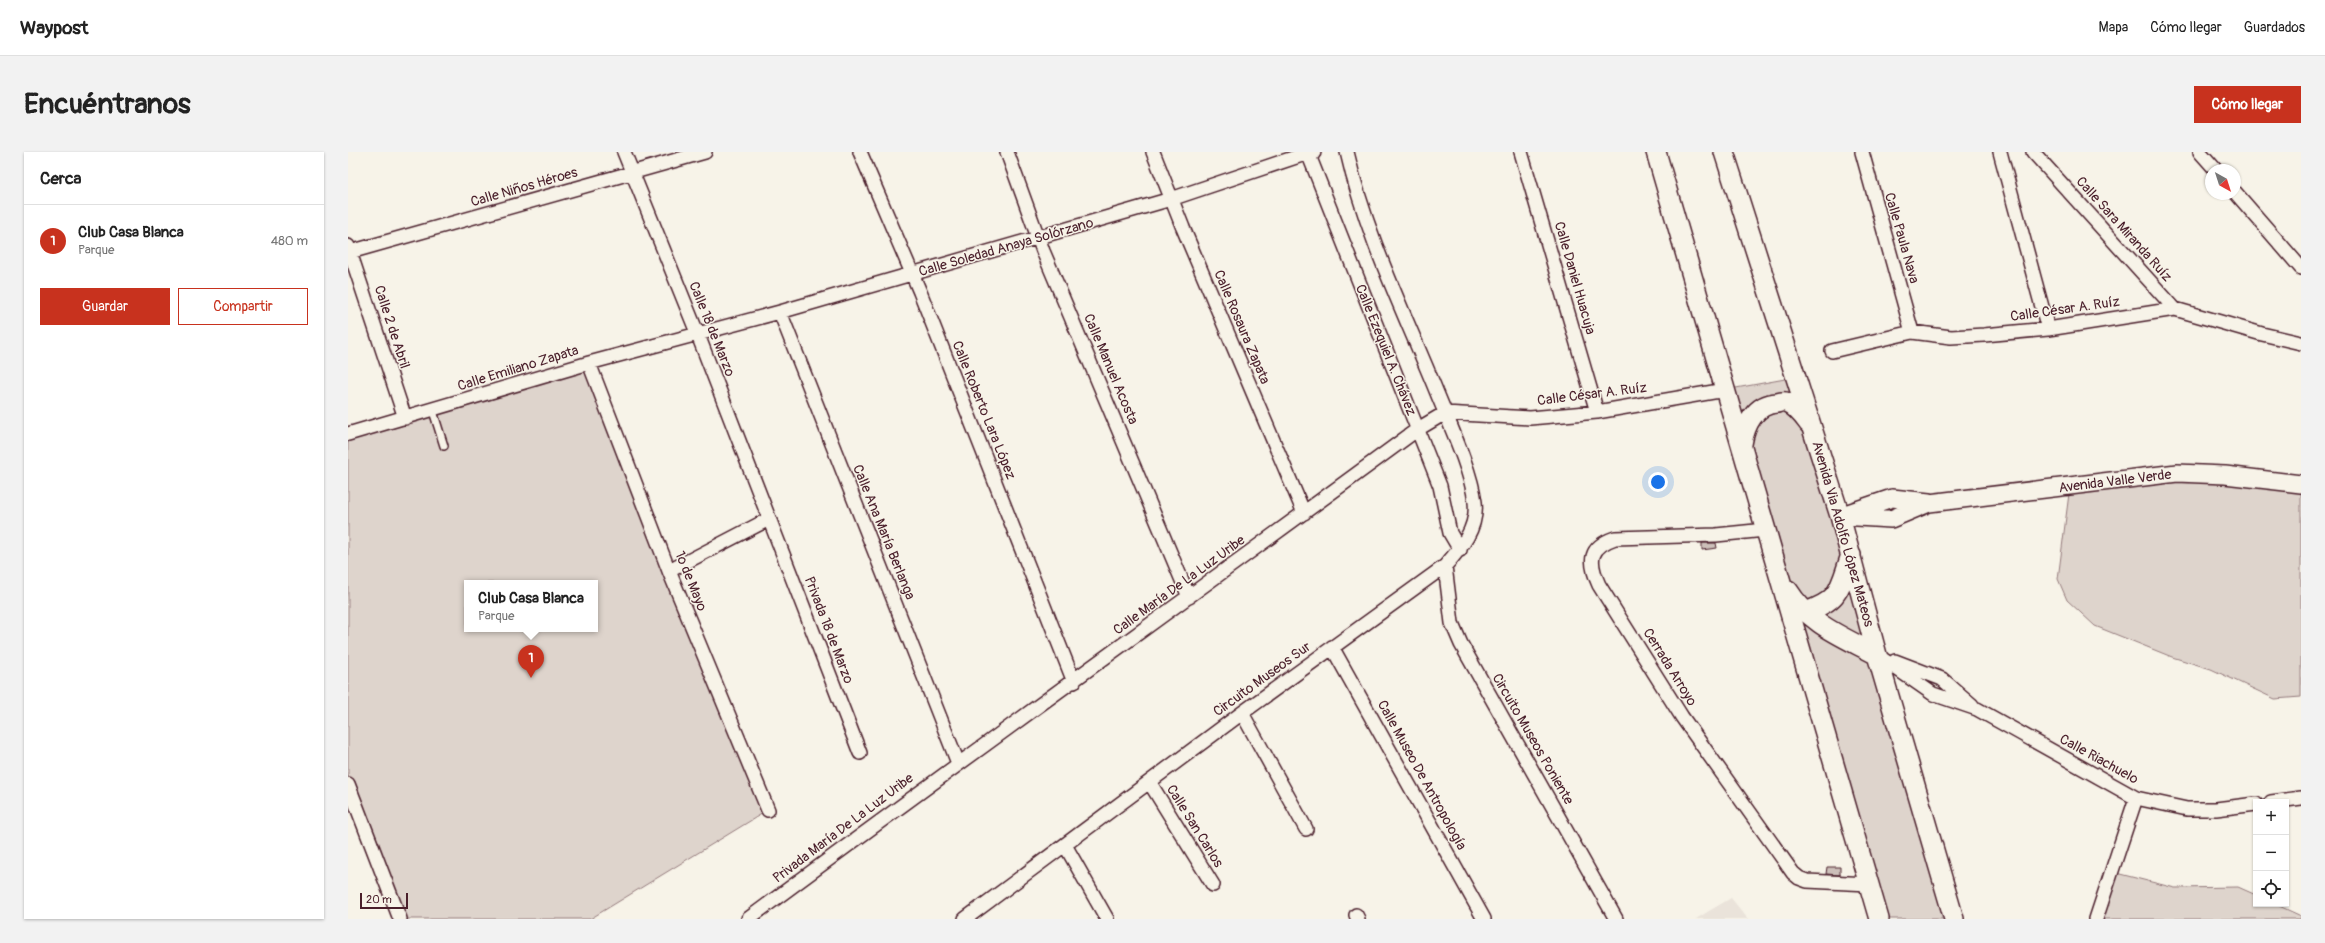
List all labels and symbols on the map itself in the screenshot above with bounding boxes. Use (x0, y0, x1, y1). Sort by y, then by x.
street label: Calle Niños Héroes (469, 163, 580, 210)
north arrow (2205, 164, 2241, 200)
street label: Calle Sara Miranda Ruíz (2072, 173, 2176, 285)
street label: Calle Paula Nava (1881, 191, 1923, 285)
street label: Calle Soledad Anaya Solórzano (917, 214, 1096, 280)
street label: Calle Daniel Huacuja (1551, 220, 1599, 336)
street label: Calle Rosaura Zapata (1210, 267, 1274, 387)
street label: Calle 18 de Marzo (685, 279, 739, 379)
street label: Calle Ezequiel A. Chávez (1352, 282, 1420, 418)
street label: Calle 2 de Abril (371, 283, 413, 371)
street label: Calle César A. Ruíz (2009, 293, 2121, 325)
street label: Calle Manuel Acosta (1080, 311, 1142, 427)
street label: Calle Roberto Lara López (948, 338, 1020, 482)
street label: Calle Emiliano Zapata (455, 342, 581, 394)
street label: Calle César A. Ruíz (1536, 379, 1648, 409)
street label: Avenida Via Adolfo López Mateos (1808, 439, 1878, 629)
street label: Calle Ana María Berlanga (849, 462, 919, 602)
street label: Avenida Valle Verde (2058, 466, 2172, 496)
your location (1648, 472, 1668, 492)
street label: Calle María De La Luz Uribe (1110, 531, 1248, 639)
street label: 1º de Mayo (671, 549, 711, 614)
street label: Privada 18 de Marzo (801, 574, 857, 686)
street label: Cerrada Arroyo (1639, 625, 1701, 709)
street label: Circuito Museos Sur (1210, 638, 1314, 720)
pin: 1 (518, 645, 544, 678)
street label: Circuito Museos Poniente (1489, 670, 1578, 808)
street label: Calle Museo De Antropología (1374, 697, 1470, 853)
street label: Calle Riachuelo (2057, 730, 2142, 788)
street label: Privada María De La Luz Uribe (769, 770, 917, 886)
street label: Calle San Carlos (1163, 782, 1228, 871)
scale bar (360, 891, 408, 910)

